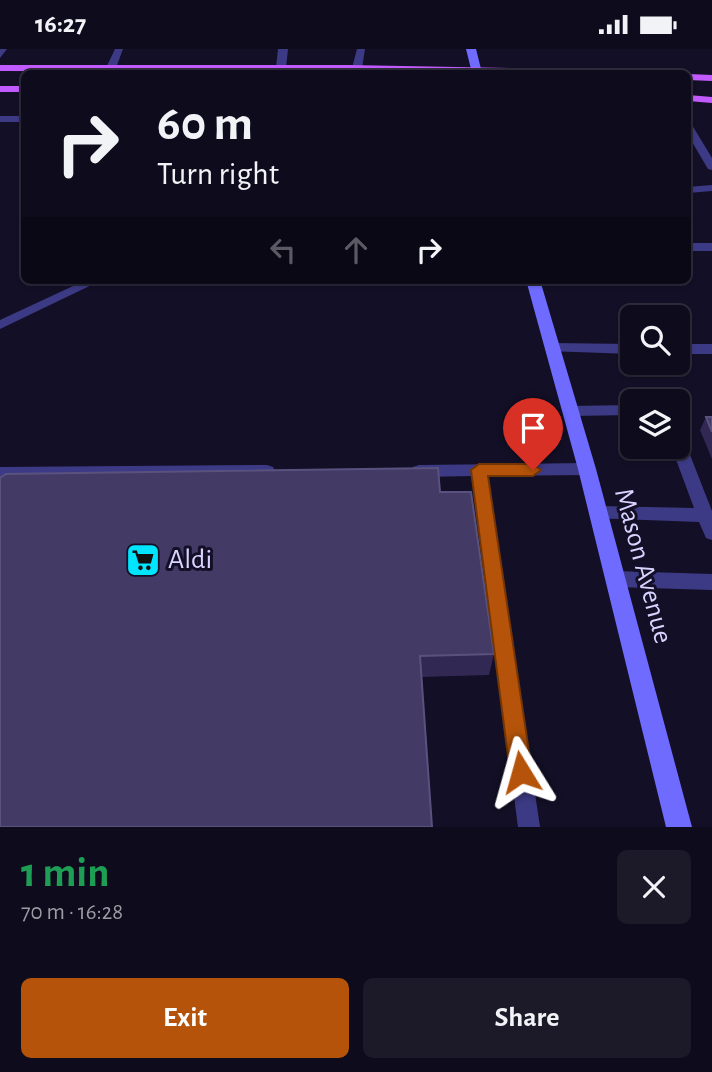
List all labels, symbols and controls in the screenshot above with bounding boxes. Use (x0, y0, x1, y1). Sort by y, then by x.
text: 16:27 (35, 11, 86, 37)
icon: right (42, 98, 133, 189)
text: 60 m (157, 100, 253, 149)
text: Turn right (157, 158, 279, 190)
icon: left (264, 231, 302, 269)
icon: ahead (337, 231, 375, 269)
icon: right (410, 231, 448, 269)
map controls (620, 305, 690, 459)
button: search (620, 305, 690, 375)
button: layers (620, 389, 690, 459)
pin (503, 398, 563, 470)
icon: arrive (514, 409, 552, 447)
street label: Mason Avenue (609, 485, 677, 647)
supermarket icon: Aldi (124, 541, 162, 579)
place label: Aldi (168, 546, 212, 574)
position arrow (484, 735, 558, 809)
button: close (617, 850, 691, 924)
text: 1 min (21, 852, 110, 894)
text: 70 m · 16:28 (21, 901, 123, 924)
button: Exit (21, 978, 349, 1058)
button: Share (363, 978, 691, 1058)

